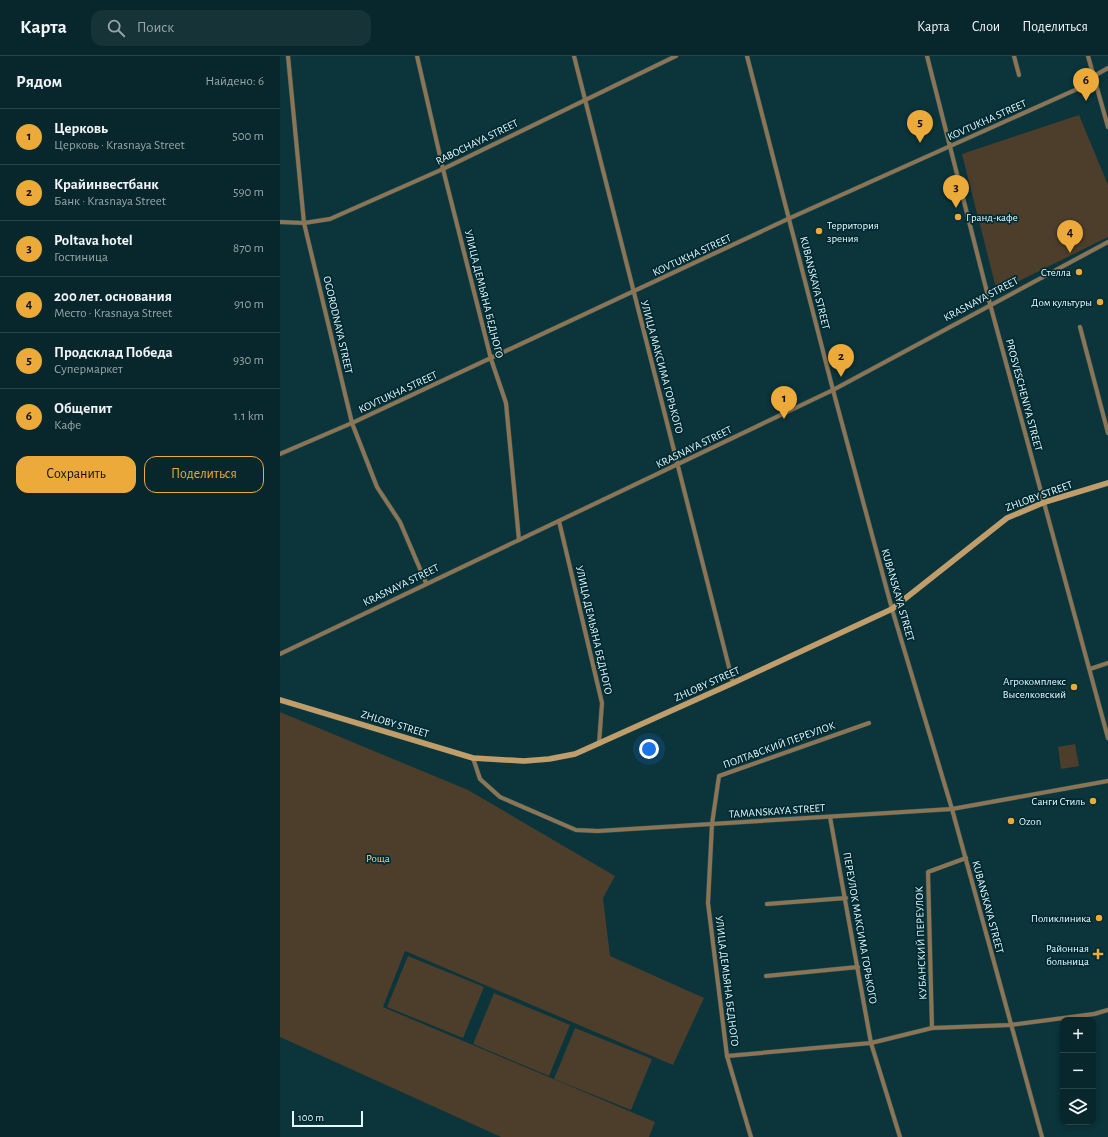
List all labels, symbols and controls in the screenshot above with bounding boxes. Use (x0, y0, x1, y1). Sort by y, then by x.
search box (91, 10, 371, 46)
icon: search (105, 17, 127, 39)
text: Карта (20, 18, 67, 37)
text: Поиск (137, 20, 174, 35)
text: Карта (917, 20, 950, 34)
text: Слои (972, 20, 1000, 34)
text: Поделиться (1022, 20, 1088, 34)
pin: 6 (1073, 68, 1099, 101)
text: Рядом (16, 73, 62, 90)
text: Найдено: 6 (205, 75, 264, 88)
street label: KOVTUKHA STREET (946, 97, 1029, 142)
pin: 5 (907, 110, 933, 143)
street label: RABOCHAYA STREET (434, 117, 521, 167)
text: Церковь (54, 121, 108, 136)
text: 1 (27, 130, 31, 143)
text: 500 m (232, 130, 264, 143)
text: Церковь · Krasnaya Street (54, 139, 185, 152)
pin: 3 (943, 175, 969, 208)
text: Крайинвестбанк (54, 177, 159, 192)
text: 2 (26, 186, 32, 199)
text: 590 m (233, 186, 264, 199)
text: Банк · Krasnaya Street (54, 195, 166, 208)
marker: Гранд-кафе (953, 212, 963, 222)
place label: Гранд-кафе (966, 212, 1018, 223)
place label: Территория зрения (827, 220, 879, 244)
pin: 4 (1057, 220, 1083, 253)
marker: Территория зрения (814, 226, 824, 236)
street label: УЛИЦА ДЕМЬЯНА БЕДНОГО (463, 229, 505, 359)
street label: KOVTUKHA STREET (651, 232, 734, 278)
text: Poltava hotel (54, 233, 133, 248)
street label: KUBANSKAYA STREET (798, 235, 832, 331)
text: 3 (26, 242, 32, 255)
text: 870 m (233, 242, 264, 255)
text: Гостиница (54, 251, 108, 264)
place label: Стелла (1041, 267, 1071, 278)
marker: Стелла (1074, 267, 1084, 277)
street label: KRASNAYA STREET (942, 274, 1021, 323)
street label: OGORODNAYA STREET (321, 275, 355, 376)
text: 200 лет. основания (54, 289, 172, 304)
place label: Дом культуры (1031, 297, 1092, 308)
marker: Дом культуры (1095, 297, 1105, 307)
text: 4 (26, 298, 32, 311)
text: 910 m (234, 298, 264, 311)
street label: УЛИЦА МАКСИМА ГОРЬКОГО (639, 299, 685, 435)
text: Место · Krasnaya Street (54, 307, 172, 320)
street label: PROSVESCHENIYA STREET (1004, 338, 1044, 453)
pin: 2 (828, 344, 854, 377)
text: Продсклад Победа (54, 345, 173, 360)
text: 5 (26, 354, 32, 367)
text: 930 m (233, 354, 264, 367)
text: Супермаркет (54, 363, 123, 376)
street label: KOVTUKHA STREET (357, 369, 440, 415)
pin: 1 (771, 386, 797, 419)
text: Общепит (54, 401, 112, 416)
text: 6 (26, 410, 32, 423)
text: 1.1 km (234, 410, 264, 423)
text: Кафе (54, 419, 81, 432)
street label: KRASNAYA STREET (654, 424, 734, 470)
button: Сохранить (16, 456, 136, 493)
button: Поделиться (144, 456, 264, 493)
street label: ZHLOBY STREET (1004, 479, 1075, 513)
street label: KUBANSKAYA STREET (880, 548, 917, 643)
street label: KRASNAYA STREET (361, 562, 441, 608)
street label: УЛИЦА ДЕМЬЯНА БЕДНОГО (574, 564, 614, 696)
street label: ZHLOBY STREET (673, 664, 742, 703)
place label: Агрокомплекс Выселковский (1002, 676, 1066, 700)
marker: Агрокомплекс Выселковский (1069, 682, 1079, 692)
street label: ZHLOBY STREET (360, 708, 431, 740)
street label: ПОЛТАВСКИЙ ПЕРЕУЛОК (721, 719, 837, 770)
your location (639, 739, 659, 759)
place label: Санги Стиль (1031, 796, 1085, 807)
marker: Санги Стиль (1088, 796, 1098, 806)
street label: TAMANSKAYA STREET (728, 802, 826, 820)
marker: Ozon (1006, 816, 1016, 826)
place label: Ozon (1019, 816, 1041, 827)
street label: ПЕРЕУЛОК МАКСИМА ГОРЬКОГО (841, 851, 879, 1005)
park label: Роща (366, 853, 390, 864)
street label: KUBANSKAYA STREET (970, 859, 1006, 955)
street label: КУБАНСКИЙ ПЕРЕУЛОК (913, 885, 928, 1000)
place label: Поликлиника (1031, 913, 1091, 924)
marker: Поликлиника (1094, 913, 1104, 923)
street label: УЛИЦА ДЕМЬЯНА БЕДНОГО (713, 915, 741, 1047)
place label: Районная больница (1046, 943, 1089, 967)
marker: Районная больница (1092, 948, 1104, 960)
map controls (1060, 1017, 1096, 1125)
button: + (1060, 1017, 1096, 1053)
button: − (1060, 1053, 1096, 1089)
button: layers (1060, 1089, 1096, 1125)
scale bar (292, 1109, 363, 1128)
text: 100 m (298, 1112, 324, 1123)

